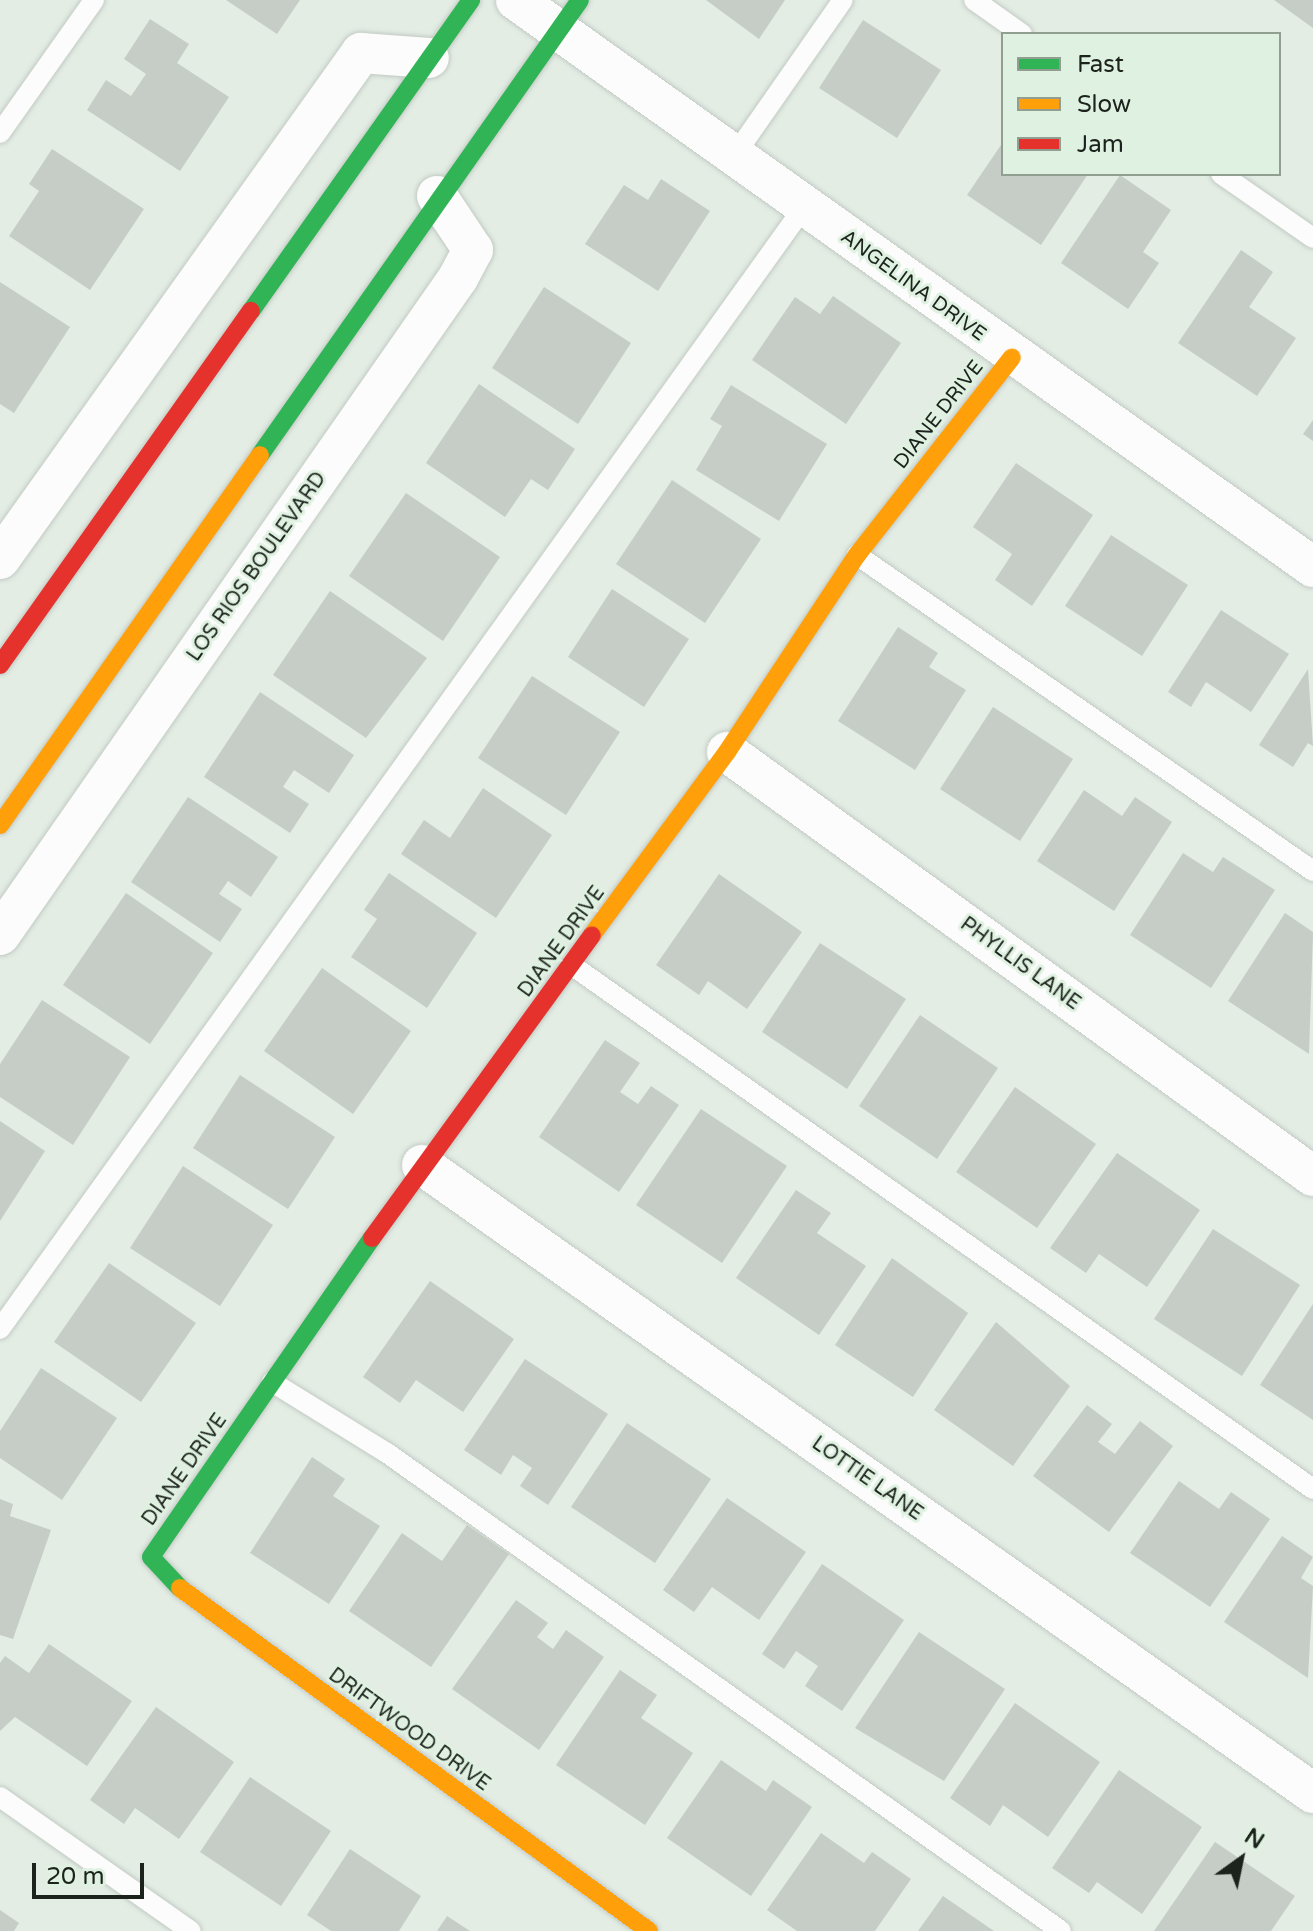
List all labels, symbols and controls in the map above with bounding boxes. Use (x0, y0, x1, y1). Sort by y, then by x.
legend (1001, 32, 1281, 176)
text: Fast (1077, 50, 1124, 79)
text: Slow (1077, 90, 1131, 119)
text: Jam (1077, 130, 1124, 159)
street label: ANGELINA DRIVE (836, 225, 990, 347)
street label: DIANE DRIVE (889, 356, 989, 474)
street label: LOS RIOS BOULEVARD (182, 468, 332, 666)
street label: DIANE DRIVE (514, 882, 610, 1002)
street label: PHYLLIS LANE (955, 912, 1085, 1016)
street label: DIANE DRIVE (138, 1409, 232, 1531)
street label: LOTTIE LANE (807, 1432, 927, 1526)
street label: DRIFTWOOD DRIVE (324, 1663, 494, 1797)
north arrow (1201, 1819, 1281, 1899)
text: N (1240, 1823, 1269, 1855)
scale bar (36, 1847, 148, 1897)
text: 20 m (46, 1862, 104, 1891)

